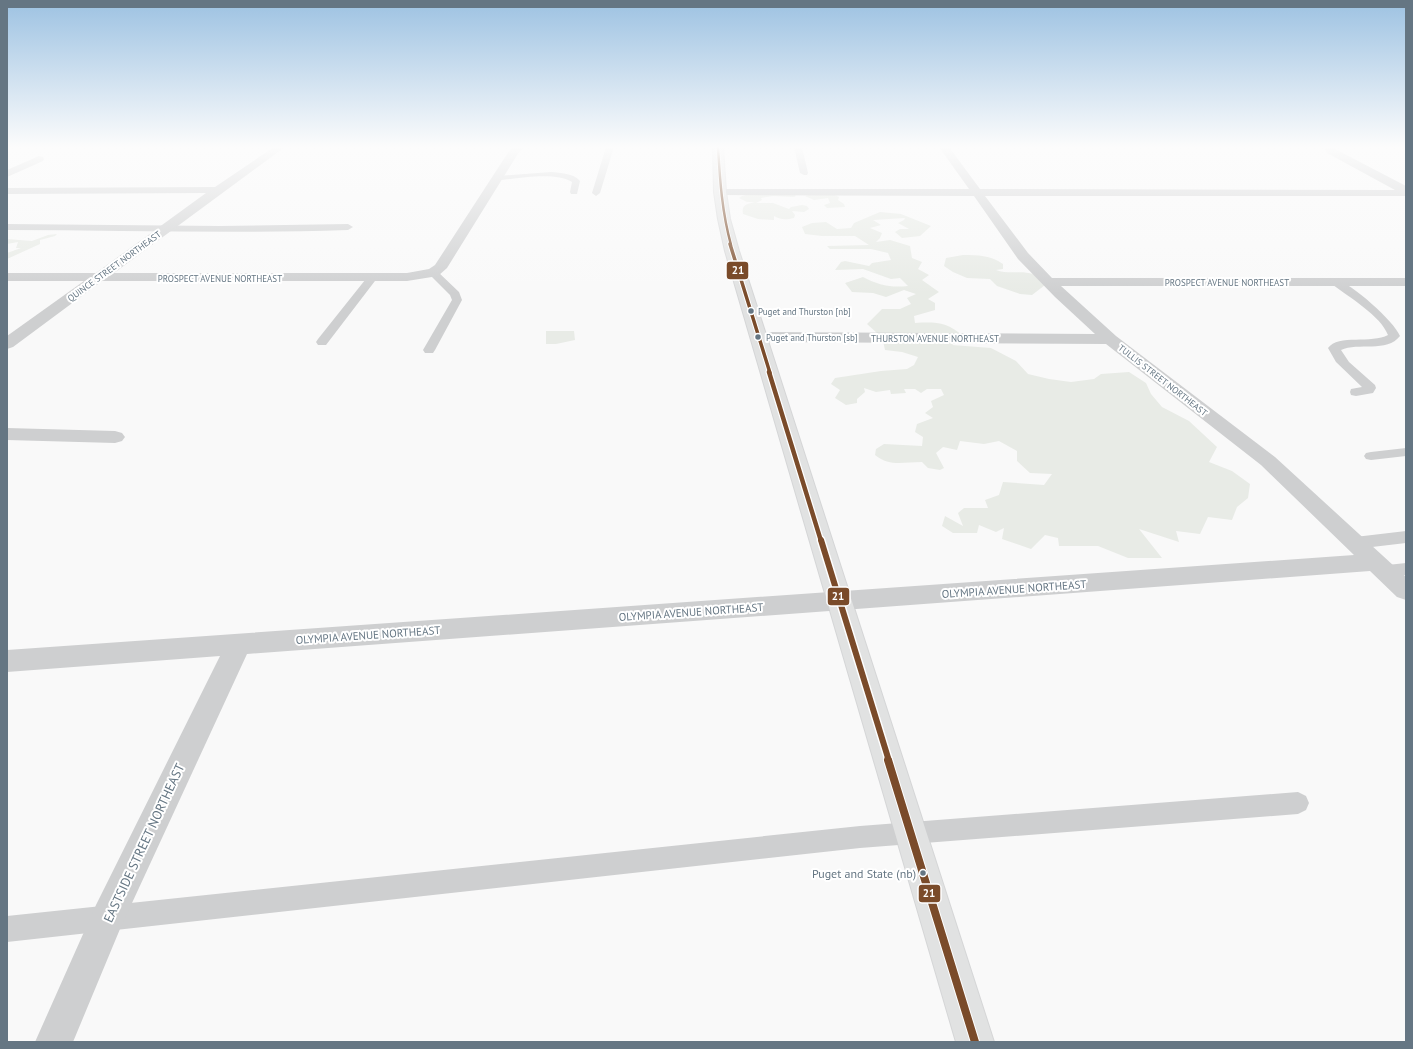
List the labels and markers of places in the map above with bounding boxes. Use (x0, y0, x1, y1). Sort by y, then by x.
marker: Puget and Thurston [nb] (746, 306, 756, 316)
place label: Puget and Thurston [nb] (758, 306, 851, 317)
marker: Puget and Thurston [sb] (753, 332, 763, 342)
place label: Puget and Thurston [sb] (766, 332, 858, 343)
place label: Puget and State (nb) (812, 866, 916, 881)
marker: Puget and State (nb) (918, 868, 928, 878)

